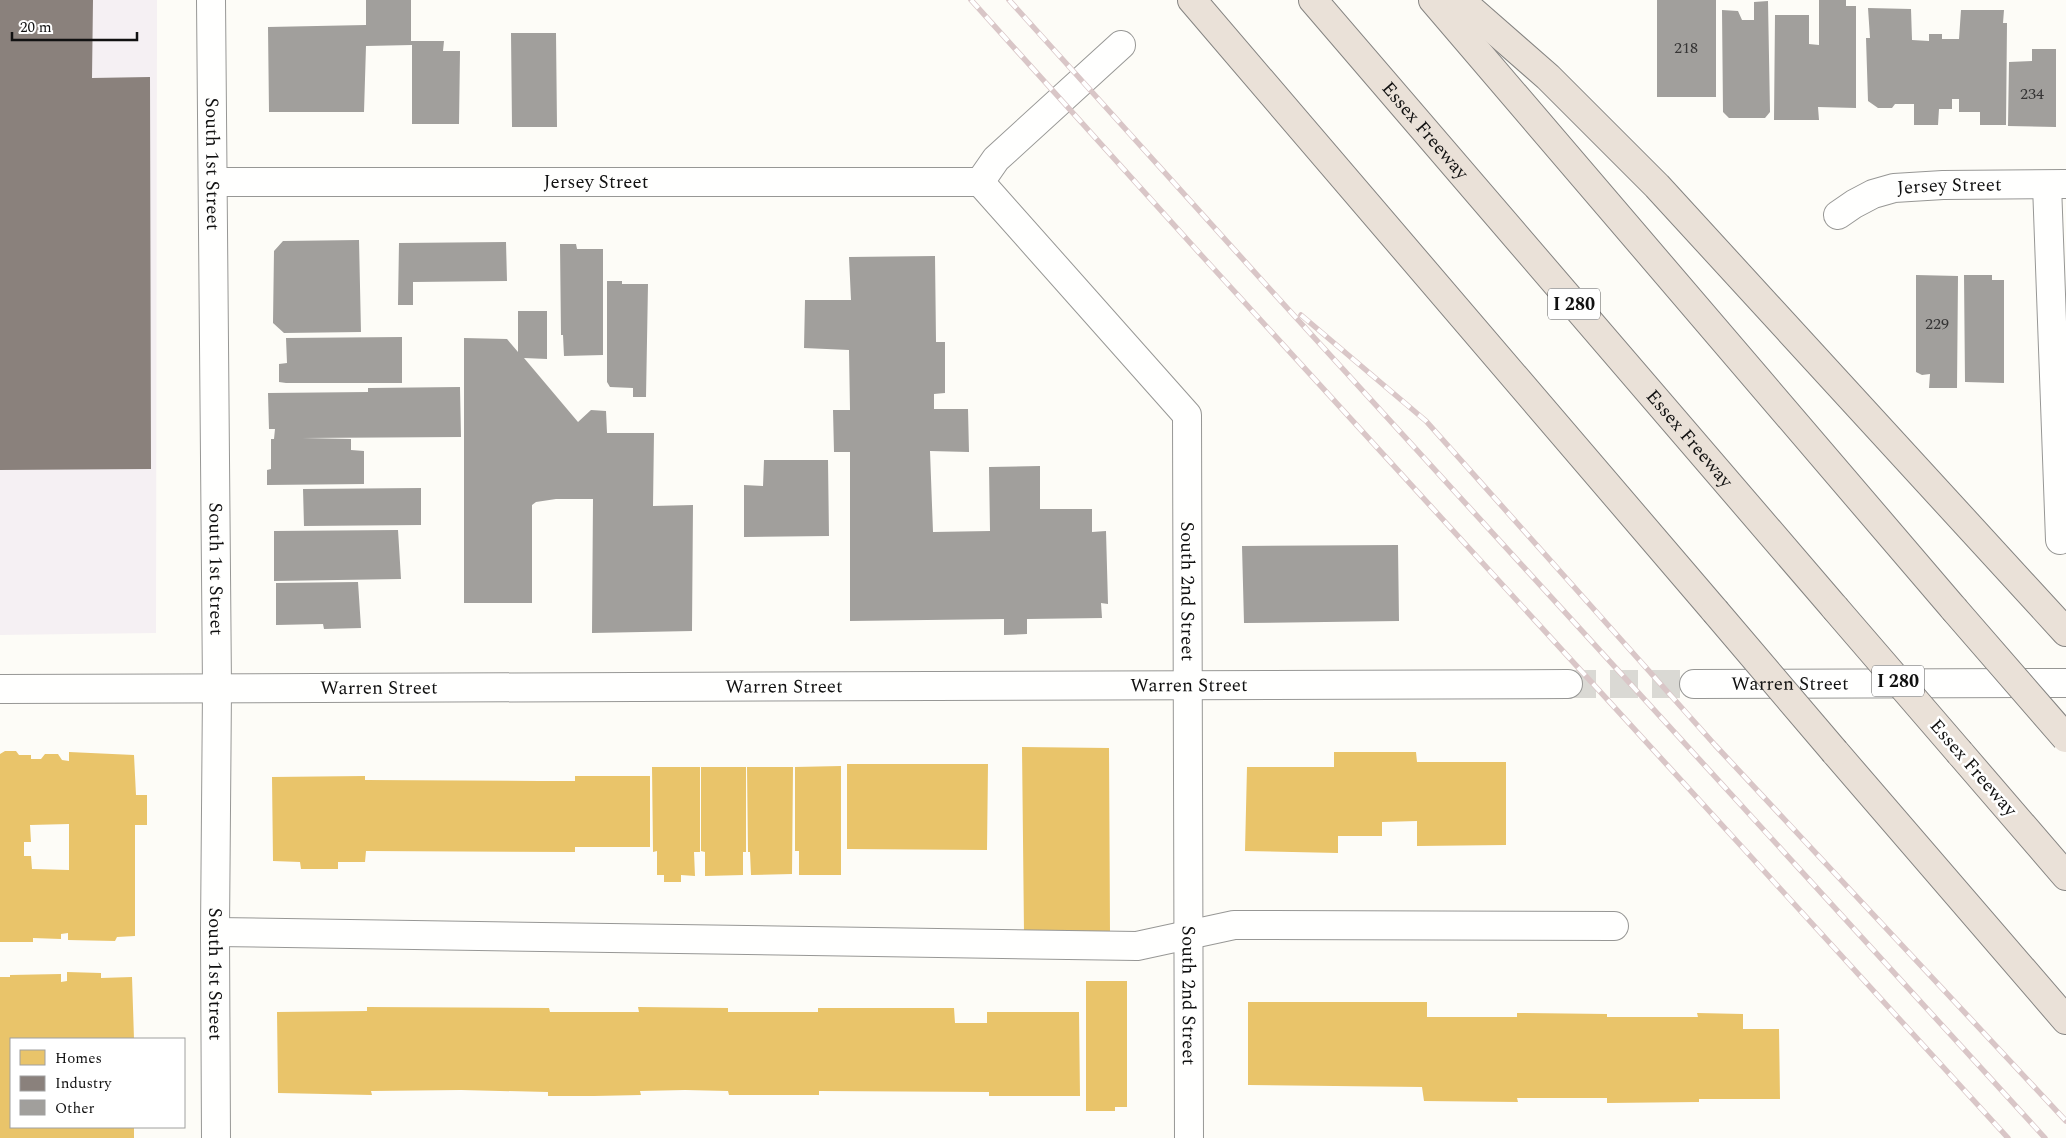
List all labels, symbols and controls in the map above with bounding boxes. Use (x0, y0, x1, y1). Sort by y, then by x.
scale bar (12, 10, 138, 42)
text: 20 m (20, 16, 52, 39)
house number: 218 (1674, 36, 1698, 60)
street label: Essex Freeway (1374, 75, 1476, 187)
house number: 234 (2020, 82, 2044, 106)
street label: South 1st Street (197, 97, 228, 231)
street label: Jersey Street (544, 168, 649, 197)
street label: Jersey Street (1896, 170, 2002, 202)
road number: I 280 (1548, 288, 1600, 320)
house number: 229 (1925, 312, 1949, 336)
street label: Essex Freeway (1639, 383, 1741, 495)
street label: South 1st Street (201, 502, 231, 636)
street label: South 2nd Street (1173, 521, 1202, 662)
road number: I 280 (1872, 666, 1924, 696)
street label: Warren Street (1731, 669, 1849, 698)
street label: Warren Street (1130, 671, 1248, 700)
street label: Warren Street (725, 672, 843, 701)
street label: Warren Street (320, 673, 438, 702)
street label: Essex Freeway (1922, 713, 2024, 824)
street label: South 1st Street (200, 907, 230, 1041)
street label: South 2nd Street (1174, 925, 1203, 1066)
legend (10, 1038, 185, 1128)
text: Homes (55, 1047, 102, 1070)
text: Industry (55, 1072, 112, 1095)
text: Other (55, 1097, 94, 1120)

